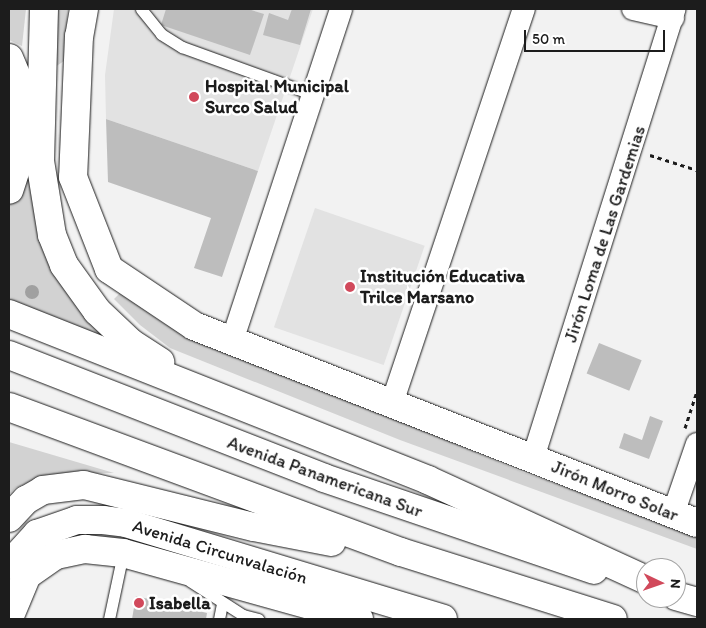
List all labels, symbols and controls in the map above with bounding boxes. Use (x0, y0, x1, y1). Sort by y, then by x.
scale bar (526, 20, 667, 52)
text: 50 m (532, 30, 565, 48)
place label: Hospital Municipal Surco Salud (205, 76, 349, 118)
marker: Hospital Municipal Surco Salud (187, 90, 201, 104)
street label: Jirón Loma de Las Gardemias (560, 123, 650, 345)
place label: Institución Educativa Trilce Marsano (360, 266, 525, 308)
marker: Institución Educativa Trilce Marsano (344, 281, 356, 293)
street label: Avenida Panamericana Sur (224, 432, 426, 522)
street label: Jirón Morro Solar (549, 456, 681, 526)
street label: Avenida Circunvalación (130, 515, 310, 589)
north arrow (636, 558, 686, 608)
text: N (667, 579, 684, 589)
place label: Isabella (149, 592, 211, 614)
marker: Isabella (133, 597, 145, 609)

